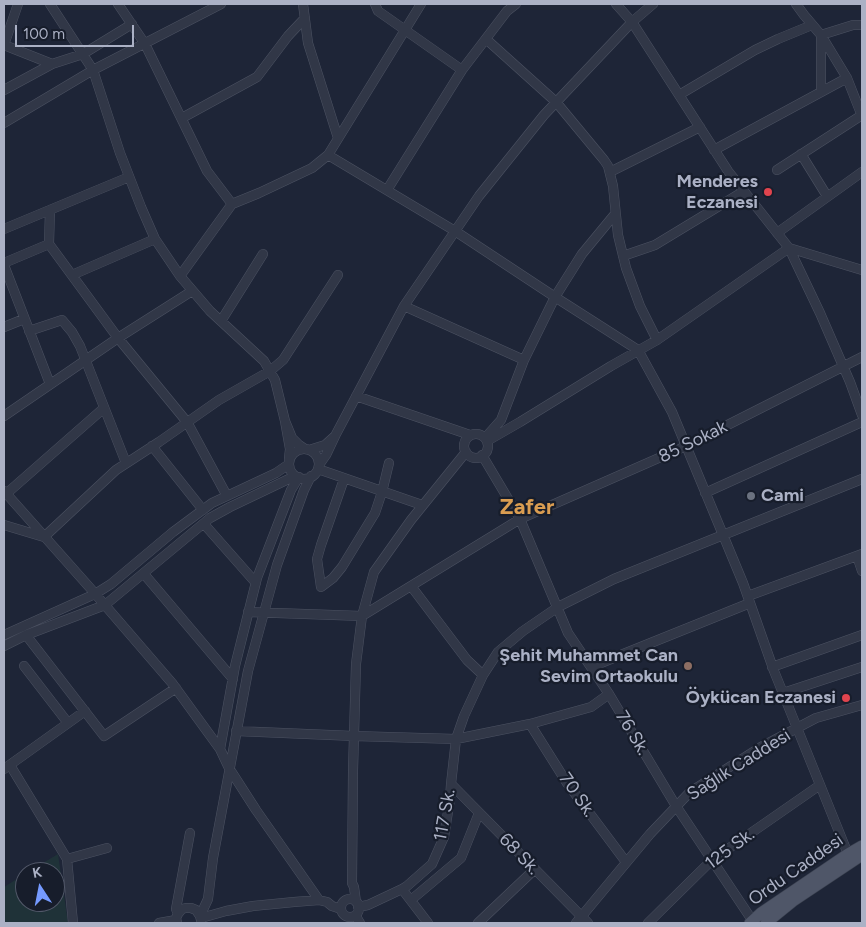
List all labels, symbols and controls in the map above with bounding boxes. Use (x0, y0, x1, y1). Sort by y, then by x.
scale bar (18, 15, 136, 47)
text: 100 m (23, 25, 65, 43)
place label: Menderes Eczanesi (677, 171, 758, 213)
marker: Menderes Eczanesi (762, 186, 774, 198)
street label: 85 Sokak (655, 416, 731, 468)
place label: Cami (761, 485, 804, 507)
marker: Cami (745, 490, 757, 502)
district label: Zafer (500, 495, 554, 521)
place label: Şehit Muhammet Can Sevim Ortaokulu (499, 645, 678, 688)
marker: Şehit Muhammet Can Sevim Ortaokulu (682, 660, 694, 672)
place label: Öykücan Eczanesi (686, 687, 836, 709)
marker: Öykücan Eczanesi (840, 692, 852, 704)
street label: 76 Sk. (610, 707, 654, 759)
street label: Sağlık Caddesi (683, 725, 795, 805)
street label: 70 Sk. (554, 769, 600, 821)
street label: 117 Sk. (430, 787, 460, 843)
street label: 125 Sk. (701, 824, 759, 874)
street label: 68 Sk. (494, 829, 544, 879)
street label: Ordu Caddesi (744, 829, 848, 911)
north arrow (15, 862, 65, 912)
text: K (31, 864, 43, 882)

